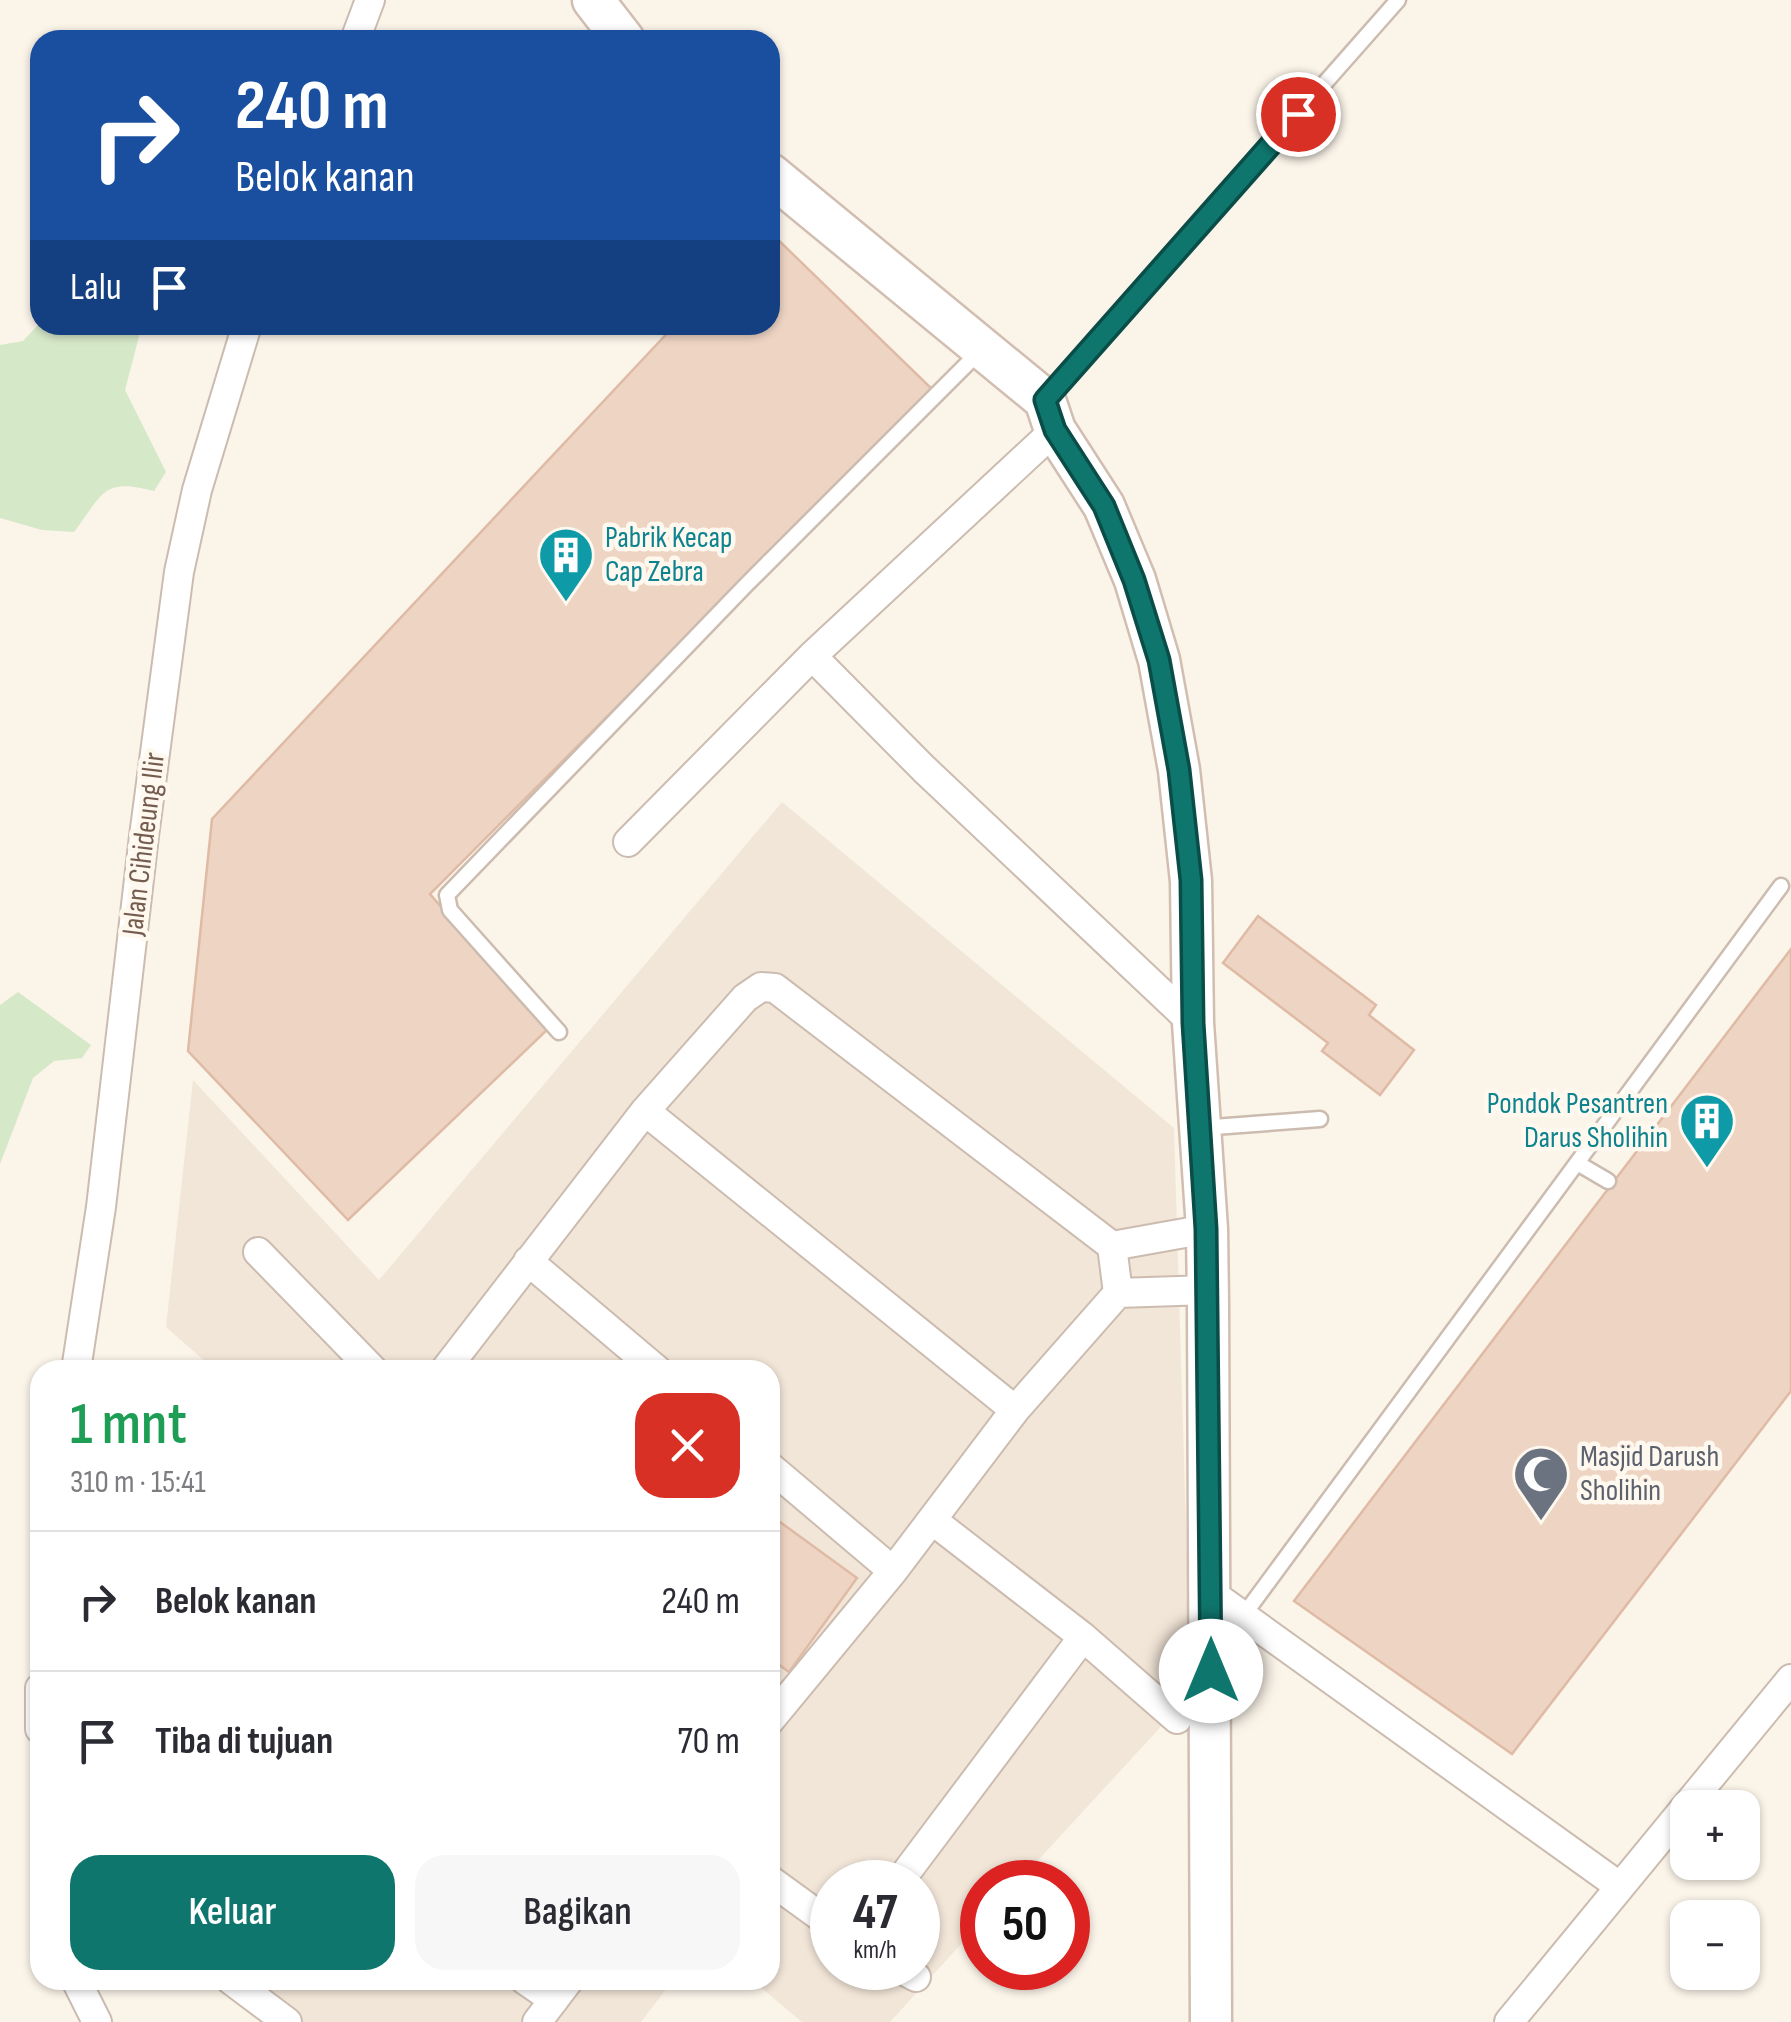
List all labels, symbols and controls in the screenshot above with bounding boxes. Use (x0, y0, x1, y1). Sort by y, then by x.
text: 240 m (235, 65, 389, 149)
icon: right (70, 70, 200, 200)
pin (1256, 72, 1341, 157)
icon: arrive (1271, 87, 1326, 142)
text: Belok kanan (235, 150, 415, 205)
icon: arrive (142, 260, 197, 315)
text: Lalu (70, 265, 122, 310)
place label: Pabrik Kecap Cap Zebra (605, 520, 732, 590)
building icon: Pabrik Kecap Cap Zebra (536, 525, 596, 604)
street label: Jalan Cihideung Ilir (115, 750, 173, 939)
place label: Pondok Pesantren Darus Sholihin (1487, 1086, 1668, 1156)
building icon: Pondok Pesantren Darus Sholihin (1677, 1091, 1737, 1170)
text: 1 mnt (70, 1389, 187, 1461)
button: close (635, 1393, 740, 1498)
place label: Masjid Darush Sholihin (1580, 1439, 1719, 1509)
mosque icon: Masjid Darush Sholihin (1511, 1444, 1571, 1523)
text: 310 m · 15:41 (70, 1463, 206, 1502)
icon: right (70, 1574, 125, 1629)
text: Belok kanan (155, 1579, 316, 1624)
text: 240 m (661, 1579, 740, 1624)
position arrow (1159, 1619, 1263, 1723)
icon: arrive (70, 1714, 125, 1769)
text: Tiba di tujuan (155, 1719, 333, 1764)
text: 70 m (678, 1719, 740, 1764)
map controls (1670, 1790, 1760, 1990)
button: + (1670, 1790, 1760, 1880)
button: Keluar (70, 1855, 395, 1970)
button: Bagikan (415, 1855, 740, 1970)
speed limit sign: 50 (960, 1860, 1090, 1990)
text: 47 (853, 1883, 897, 1943)
button: − (1670, 1900, 1760, 1990)
text: km/h (853, 1935, 897, 1966)

